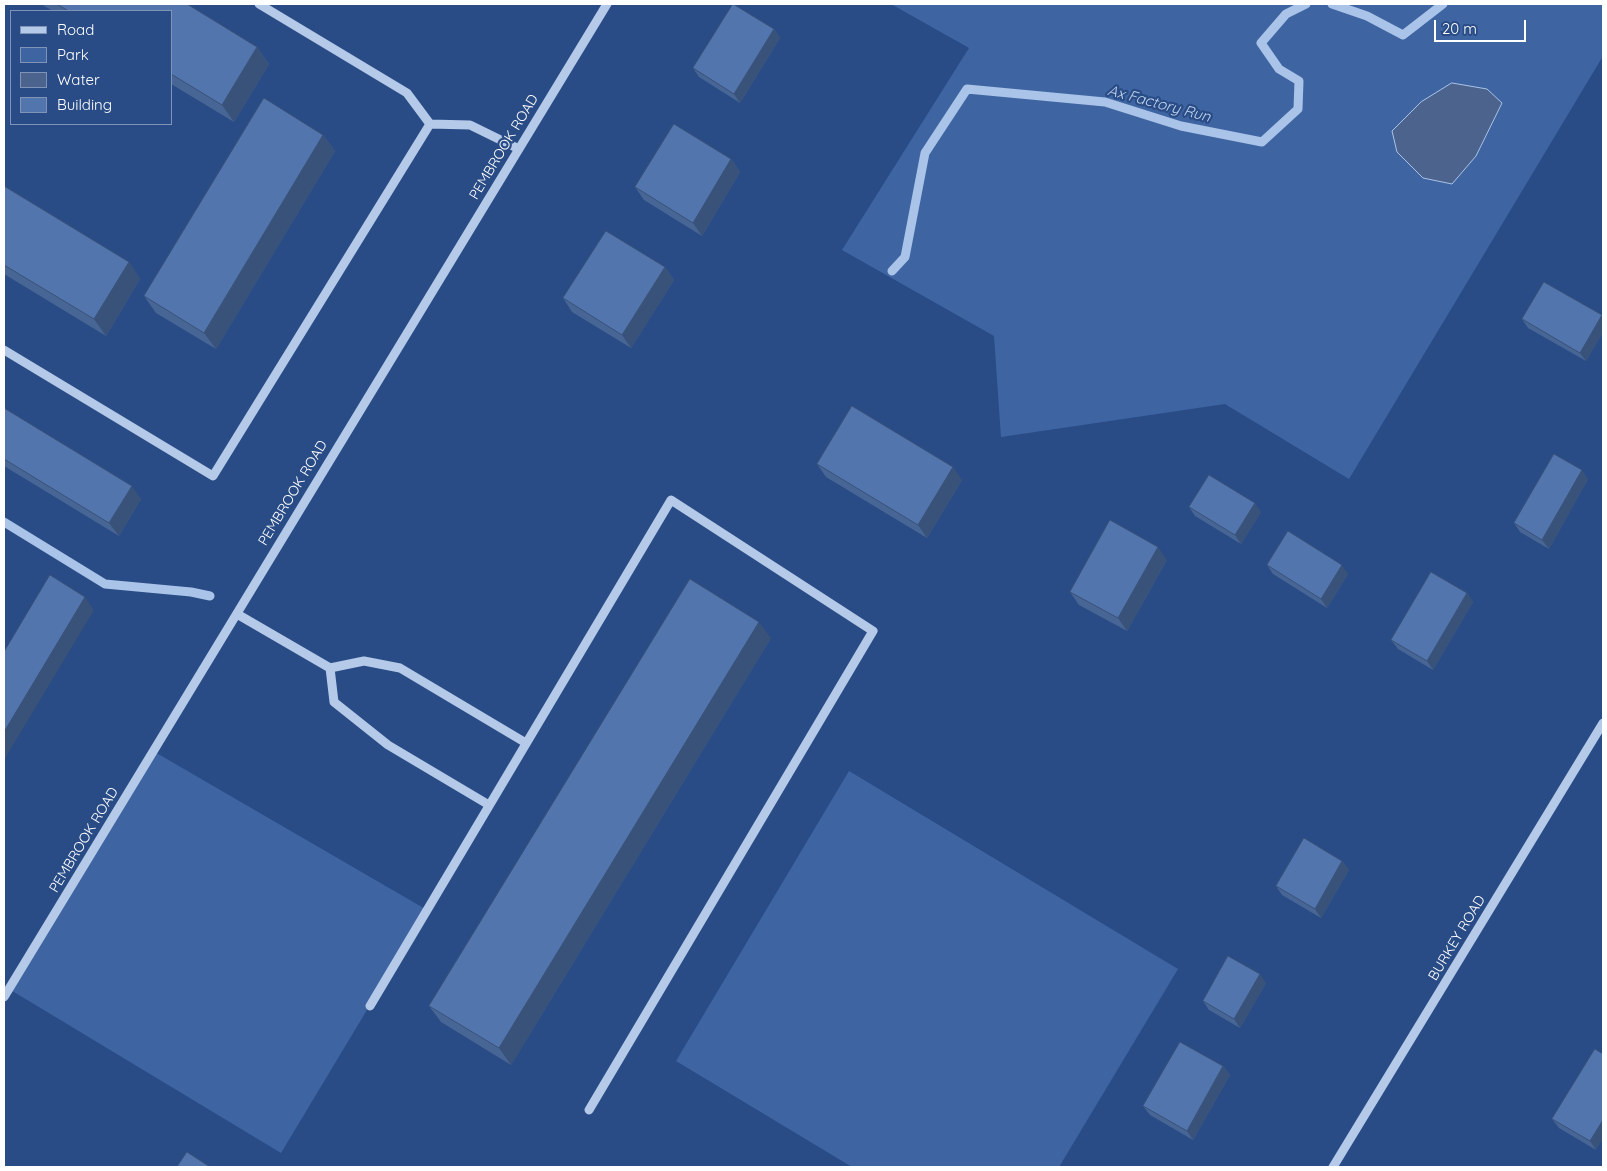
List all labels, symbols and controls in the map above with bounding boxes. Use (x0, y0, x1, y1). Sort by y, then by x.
legend (10, 10, 172, 125)
scale bar (1437, 10, 1530, 42)
text: 20 m (1442, 19, 1477, 38)
text: Road (57, 20, 94, 39)
text: Park (57, 45, 89, 64)
text: Water (57, 70, 100, 89)
water label: Ax Factory Run (1106, 82, 1212, 126)
street label: PEMBROOK ROAD (466, 91, 542, 203)
text: Building (57, 95, 112, 114)
street label: PEMBROOK ROAD (255, 437, 331, 549)
street label: PEMBROOK ROAD (46, 784, 122, 896)
street label: BURKEY ROAD (1425, 892, 1489, 984)

